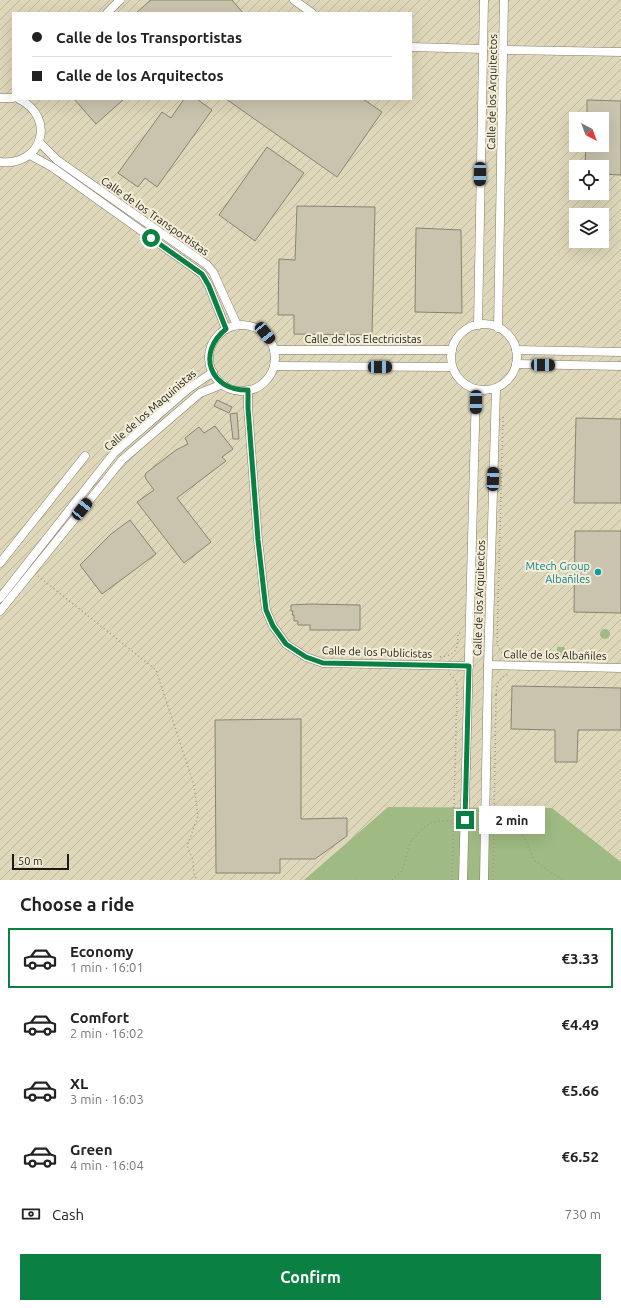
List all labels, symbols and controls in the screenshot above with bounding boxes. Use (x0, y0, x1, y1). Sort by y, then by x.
text: Calle de los Transportistas (56, 29, 242, 46)
street label: Calle de los Arquitectos (485, 34, 499, 150)
text: Calle de los Arquitectos (56, 67, 224, 84)
north arrow (569, 112, 609, 152)
map controls (569, 112, 609, 248)
button: locate (569, 160, 609, 200)
car (474, 162, 486, 186)
street label: Calle de los Transportistas (99, 174, 211, 258)
button: layers (569, 208, 609, 248)
route start (142, 229, 160, 247)
car (253, 320, 277, 346)
street label: Calle de los Electricistas (304, 333, 422, 345)
car (531, 359, 555, 371)
car (368, 361, 392, 373)
street label: Calle de los Maquinistas (102, 367, 198, 453)
car (470, 390, 482, 414)
car (487, 467, 499, 491)
car (70, 496, 94, 522)
street label: Calle de los Arquitectos (471, 540, 487, 656)
place label: Mtech Group Albañiles (526, 560, 590, 585)
marker: Mtech Group Albañiles (593, 567, 603, 577)
street label: Calle de los Publicistas (322, 644, 433, 660)
street label: Calle de los Albañiles (503, 648, 607, 662)
callout: 2 min (479, 806, 545, 834)
route end (456, 811, 474, 829)
text: 2 min (496, 813, 528, 827)
scale bar (12, 852, 69, 871)
text: 50 m (18, 855, 42, 867)
text: Choose a ride (20, 894, 134, 914)
icon: car (22, 940, 58, 976)
text: Economy (70, 943, 134, 960)
text: €3.33 (561, 950, 599, 967)
text: 1 min · 16:01 (70, 960, 144, 974)
icon: car (22, 1006, 58, 1042)
text: Comfort (70, 1009, 129, 1026)
text: €4.49 (561, 1016, 599, 1033)
text: 2 min · 16:02 (70, 1026, 144, 1040)
icon: car (22, 1072, 58, 1108)
text: XL (70, 1075, 88, 1092)
text: €5.66 (561, 1082, 599, 1099)
text: 3 min · 16:03 (70, 1092, 144, 1106)
icon: car (22, 1138, 58, 1174)
text: Green (70, 1141, 112, 1158)
text: €6.52 (561, 1148, 599, 1165)
text: 4 min · 16:04 (70, 1158, 144, 1172)
icon: cash (20, 1203, 42, 1225)
text: Cash (52, 1206, 84, 1223)
text: 730 m (565, 1207, 601, 1221)
button: Confirm (20, 1254, 601, 1300)

